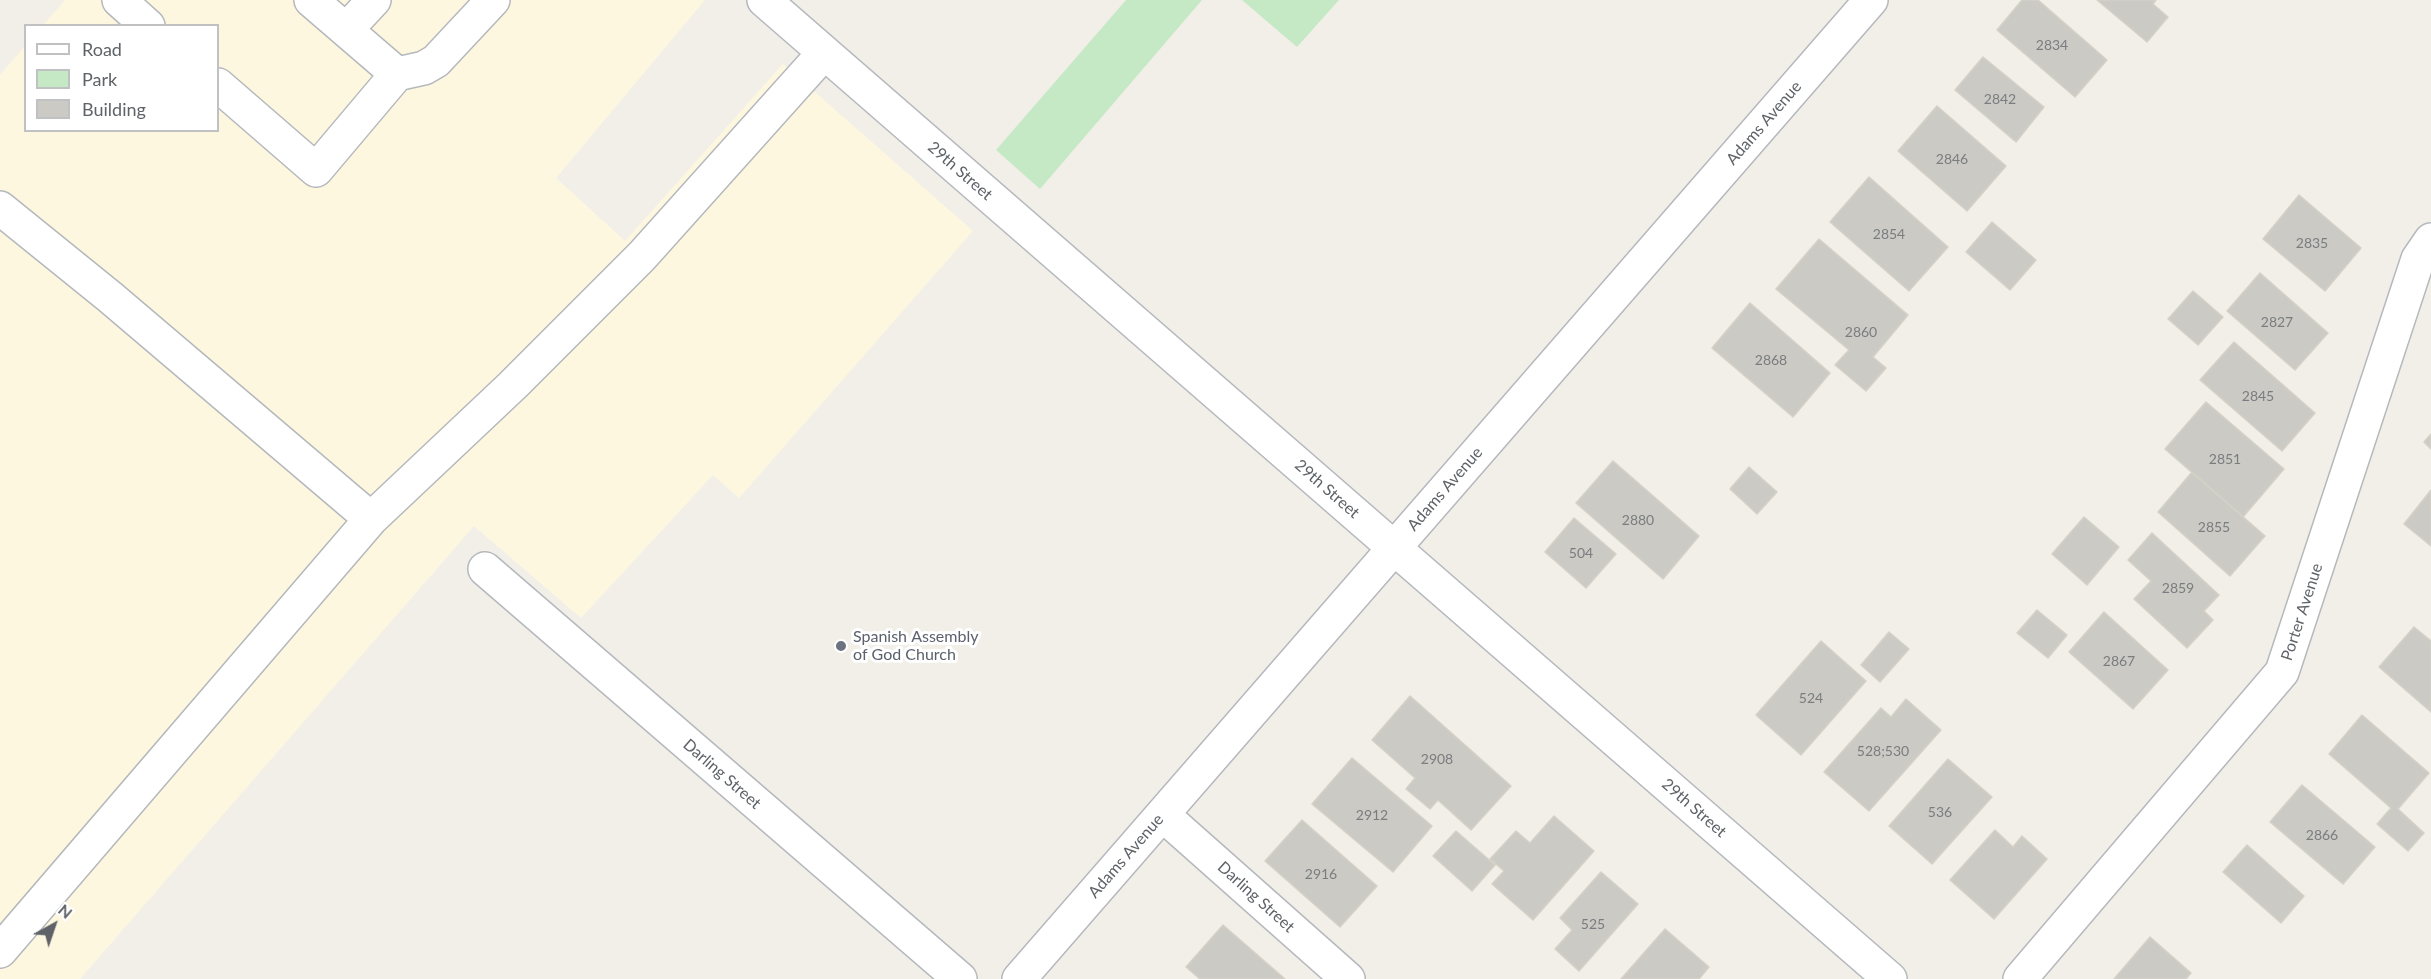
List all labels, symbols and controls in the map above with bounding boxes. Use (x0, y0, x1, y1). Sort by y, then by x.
legend (24, 24, 219, 132)
house number: 2834 (2036, 37, 2068, 53)
text: Road (82, 38, 122, 60)
text: Park (82, 68, 117, 90)
street label: Adams Avenue (1722, 77, 1806, 169)
house number: 2842 (1984, 91, 2016, 107)
text: Building (82, 98, 146, 120)
street label: 29th Street (924, 138, 996, 204)
house number: 2846 (1936, 151, 1968, 167)
house number: 2854 (1873, 226, 1905, 242)
house number: 2835 (2296, 235, 2328, 251)
house number: 2827 (2261, 314, 2293, 330)
house number: 2860 (1845, 324, 1877, 340)
house number: 2868 (1755, 352, 1787, 368)
house number: 2845 (2242, 388, 2274, 404)
street label: Adams Avenue (1403, 443, 1487, 535)
house number: 2851 (2209, 451, 2241, 467)
street label: 29th Street (1291, 456, 1363, 522)
house number: 2880 (1622, 512, 1654, 528)
house number: 2855 (2198, 519, 2230, 535)
house number: 504 (1569, 545, 1593, 561)
street label: Porter Avenue (2277, 561, 2327, 663)
house number: 2859 (2162, 580, 2194, 596)
place label: Spanish Assembly of God Church (853, 627, 978, 665)
marker: Spanish Assembly of God Church (834, 639, 848, 653)
house number: 2867 (2103, 653, 2135, 669)
house number: 524 (1799, 690, 1823, 706)
street label: Darling Street (679, 735, 765, 813)
house number: 528;530 (1857, 743, 1909, 759)
house number: 2908 (1421, 751, 1453, 767)
street label: 29th Street (1658, 775, 1730, 841)
house number: 536 (1928, 804, 1952, 820)
house number: 2912 (1356, 807, 1388, 823)
street label: Adams Avenue (1084, 810, 1168, 902)
house number: 2866 (2306, 827, 2338, 843)
street label: Darling Street (1214, 857, 1298, 937)
house number: 2916 (1305, 866, 1337, 882)
north arrow (24, 895, 84, 955)
text: N (55, 900, 77, 922)
house number: 525 (1581, 916, 1605, 932)

